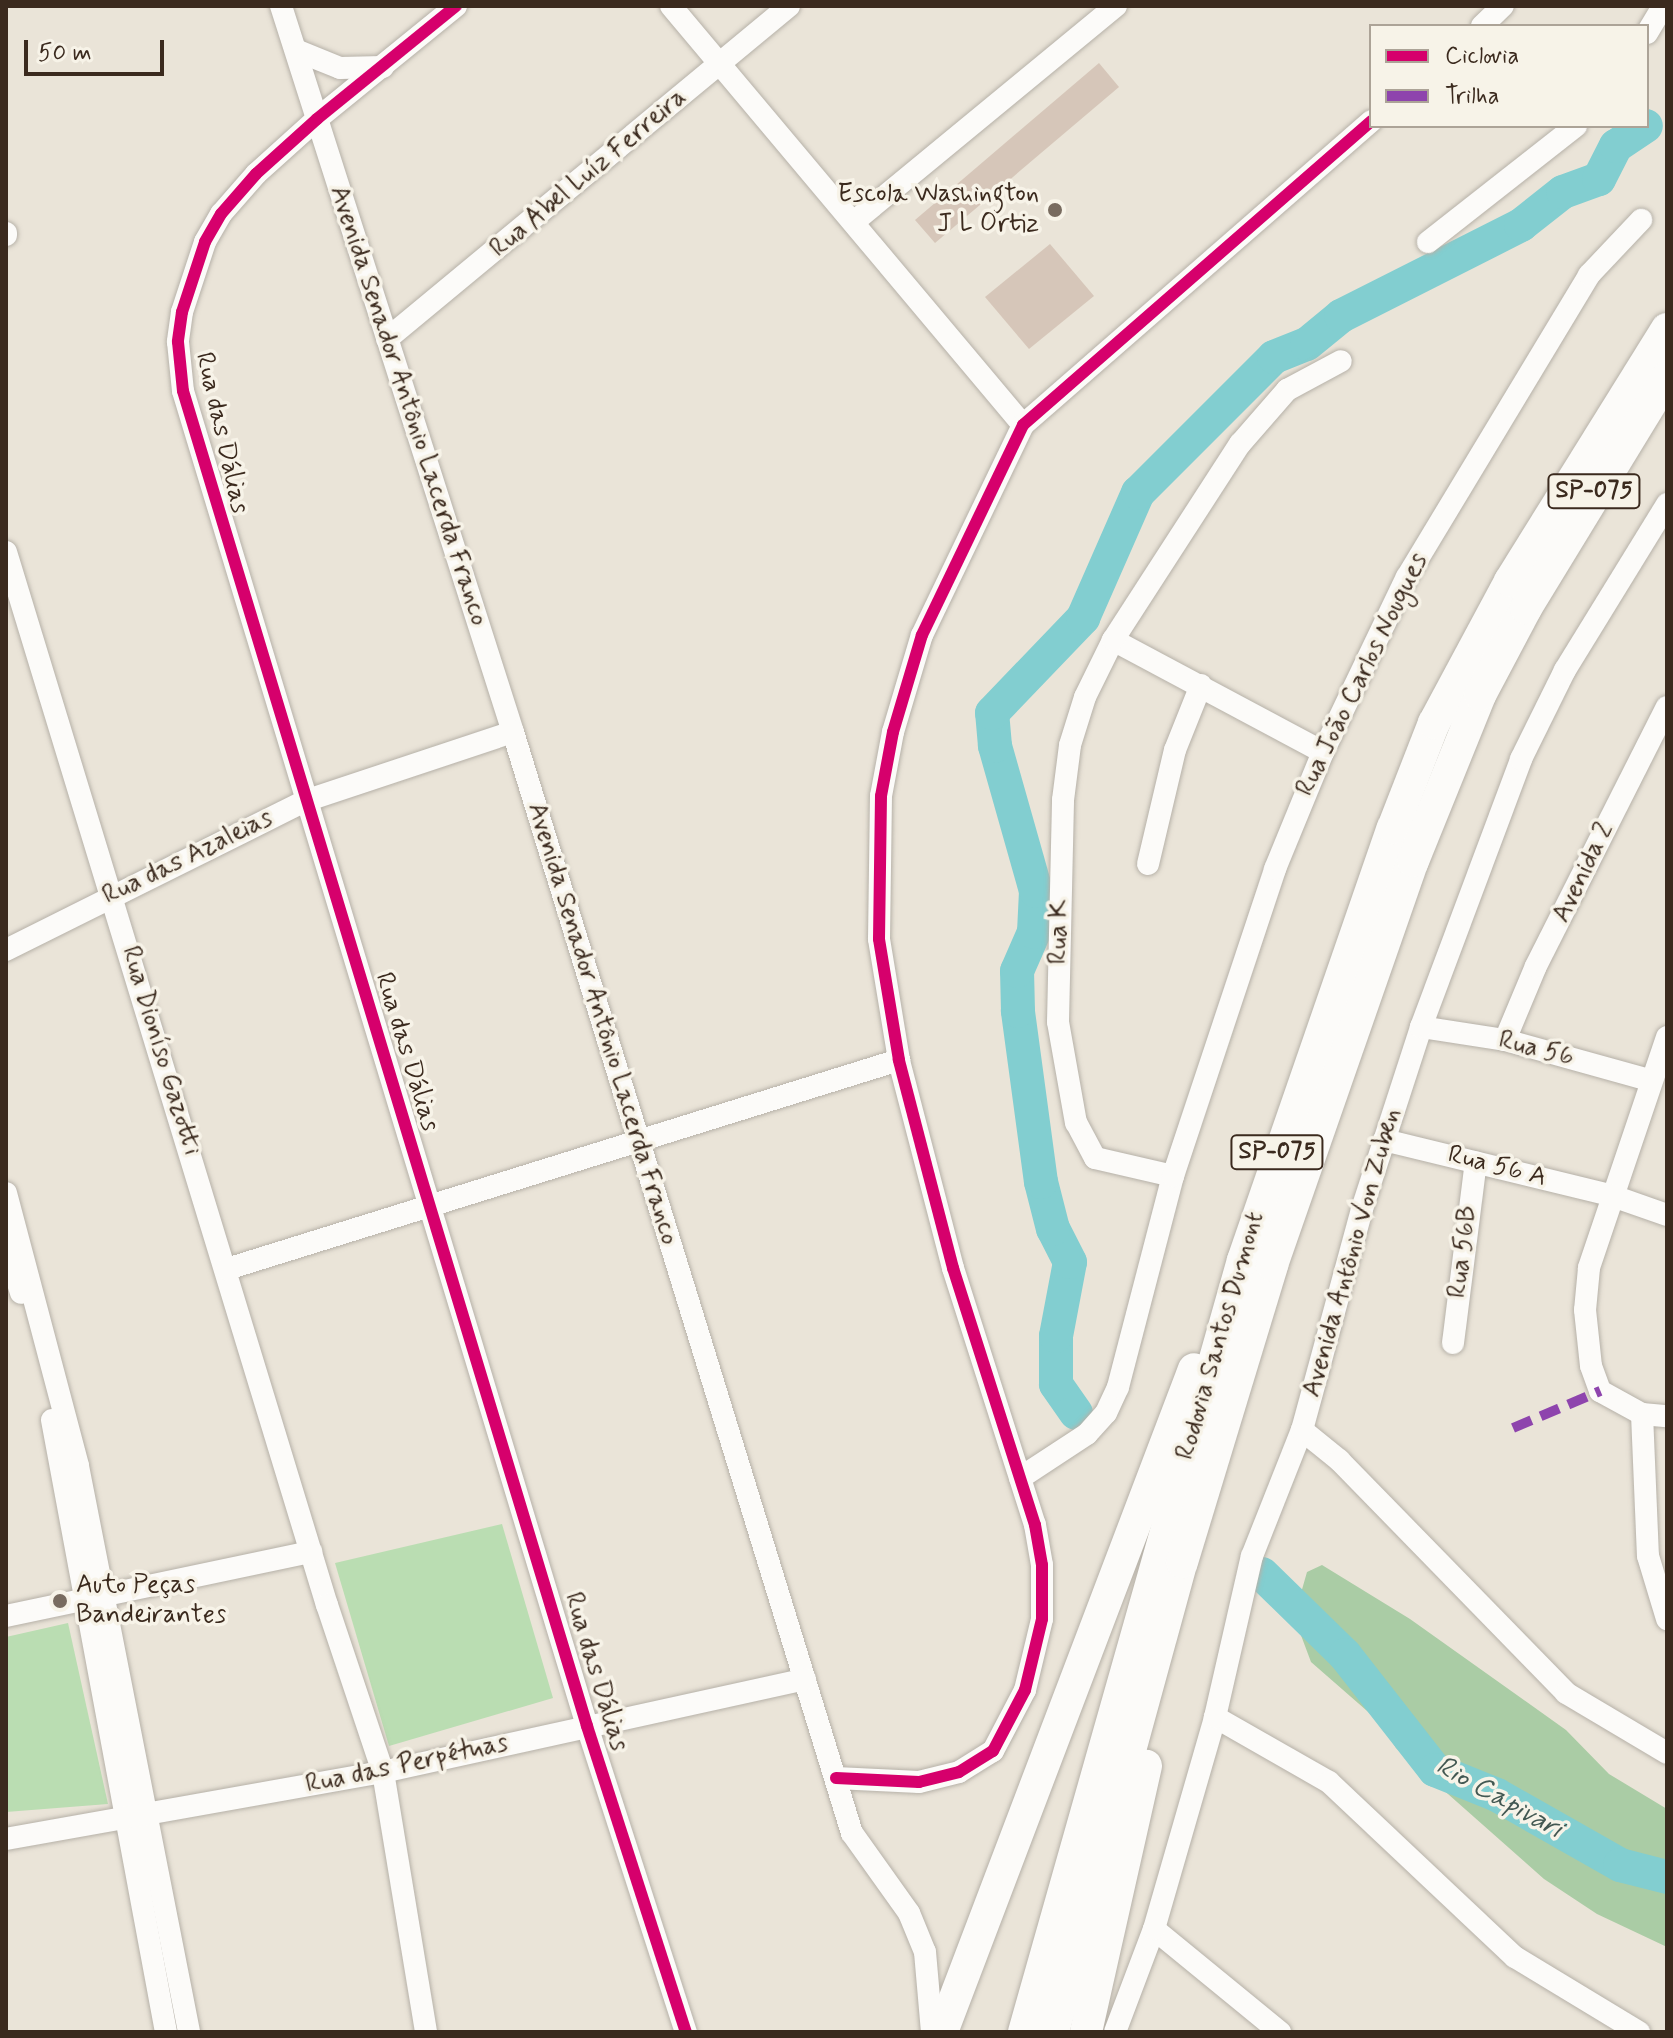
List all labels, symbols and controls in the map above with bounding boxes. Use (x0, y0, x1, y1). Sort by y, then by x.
scale bar (28, 24, 168, 74)
legend (1369, 24, 1649, 128)
text: 50 m (38, 38, 92, 69)
text: Ciclovia (1445, 41, 1519, 72)
text: Trilha (1445, 81, 1500, 112)
street label: Rua Abel Luíz Ferreira (484, 83, 694, 265)
place label: Escola Washington J L Ortiz (838, 179, 1039, 240)
street label: Avenida Senador Antônio Lacerda Franco (323, 185, 493, 627)
marker: Escola Washington J L Ortiz (1046, 201, 1064, 219)
street label: Rua das Dálias (188, 351, 254, 515)
road number: SP-075 (1546, 471, 1642, 511)
street label: Rua João Carlos Nougues (1291, 549, 1435, 801)
street label: Avenida Senador Antônio Lacerda Franco (521, 802, 683, 1246)
street label: Rua das Azaleias (100, 804, 276, 912)
street label: Avenida 2 (1547, 818, 1621, 928)
street label: Rua K (1044, 899, 1076, 965)
street label: Rua Dioníso Gazotti (113, 943, 207, 1159)
street label: Rua das Dálias (368, 971, 444, 1133)
street label: Rua 56 (1495, 1026, 1577, 1074)
street label: Avenida Antônio Von Zuben (1297, 1105, 1409, 1401)
road number: SP-075 (1229, 1132, 1325, 1172)
street label: Rua 56 A (1444, 1140, 1550, 1194)
street label: Rodovia Santos Dumont (1169, 1203, 1273, 1469)
street label: Rua 56B (1443, 1204, 1485, 1300)
place label: Auto Peças Bandeirantes (76, 1570, 226, 1632)
street label: Rua das Dálias (557, 1591, 633, 1753)
marker: Auto Peças Bandeirantes (51, 1592, 69, 1610)
street label: Rua das Perpétuas (306, 1729, 508, 1801)
water label: Rio Capivari (1429, 1749, 1569, 1847)

